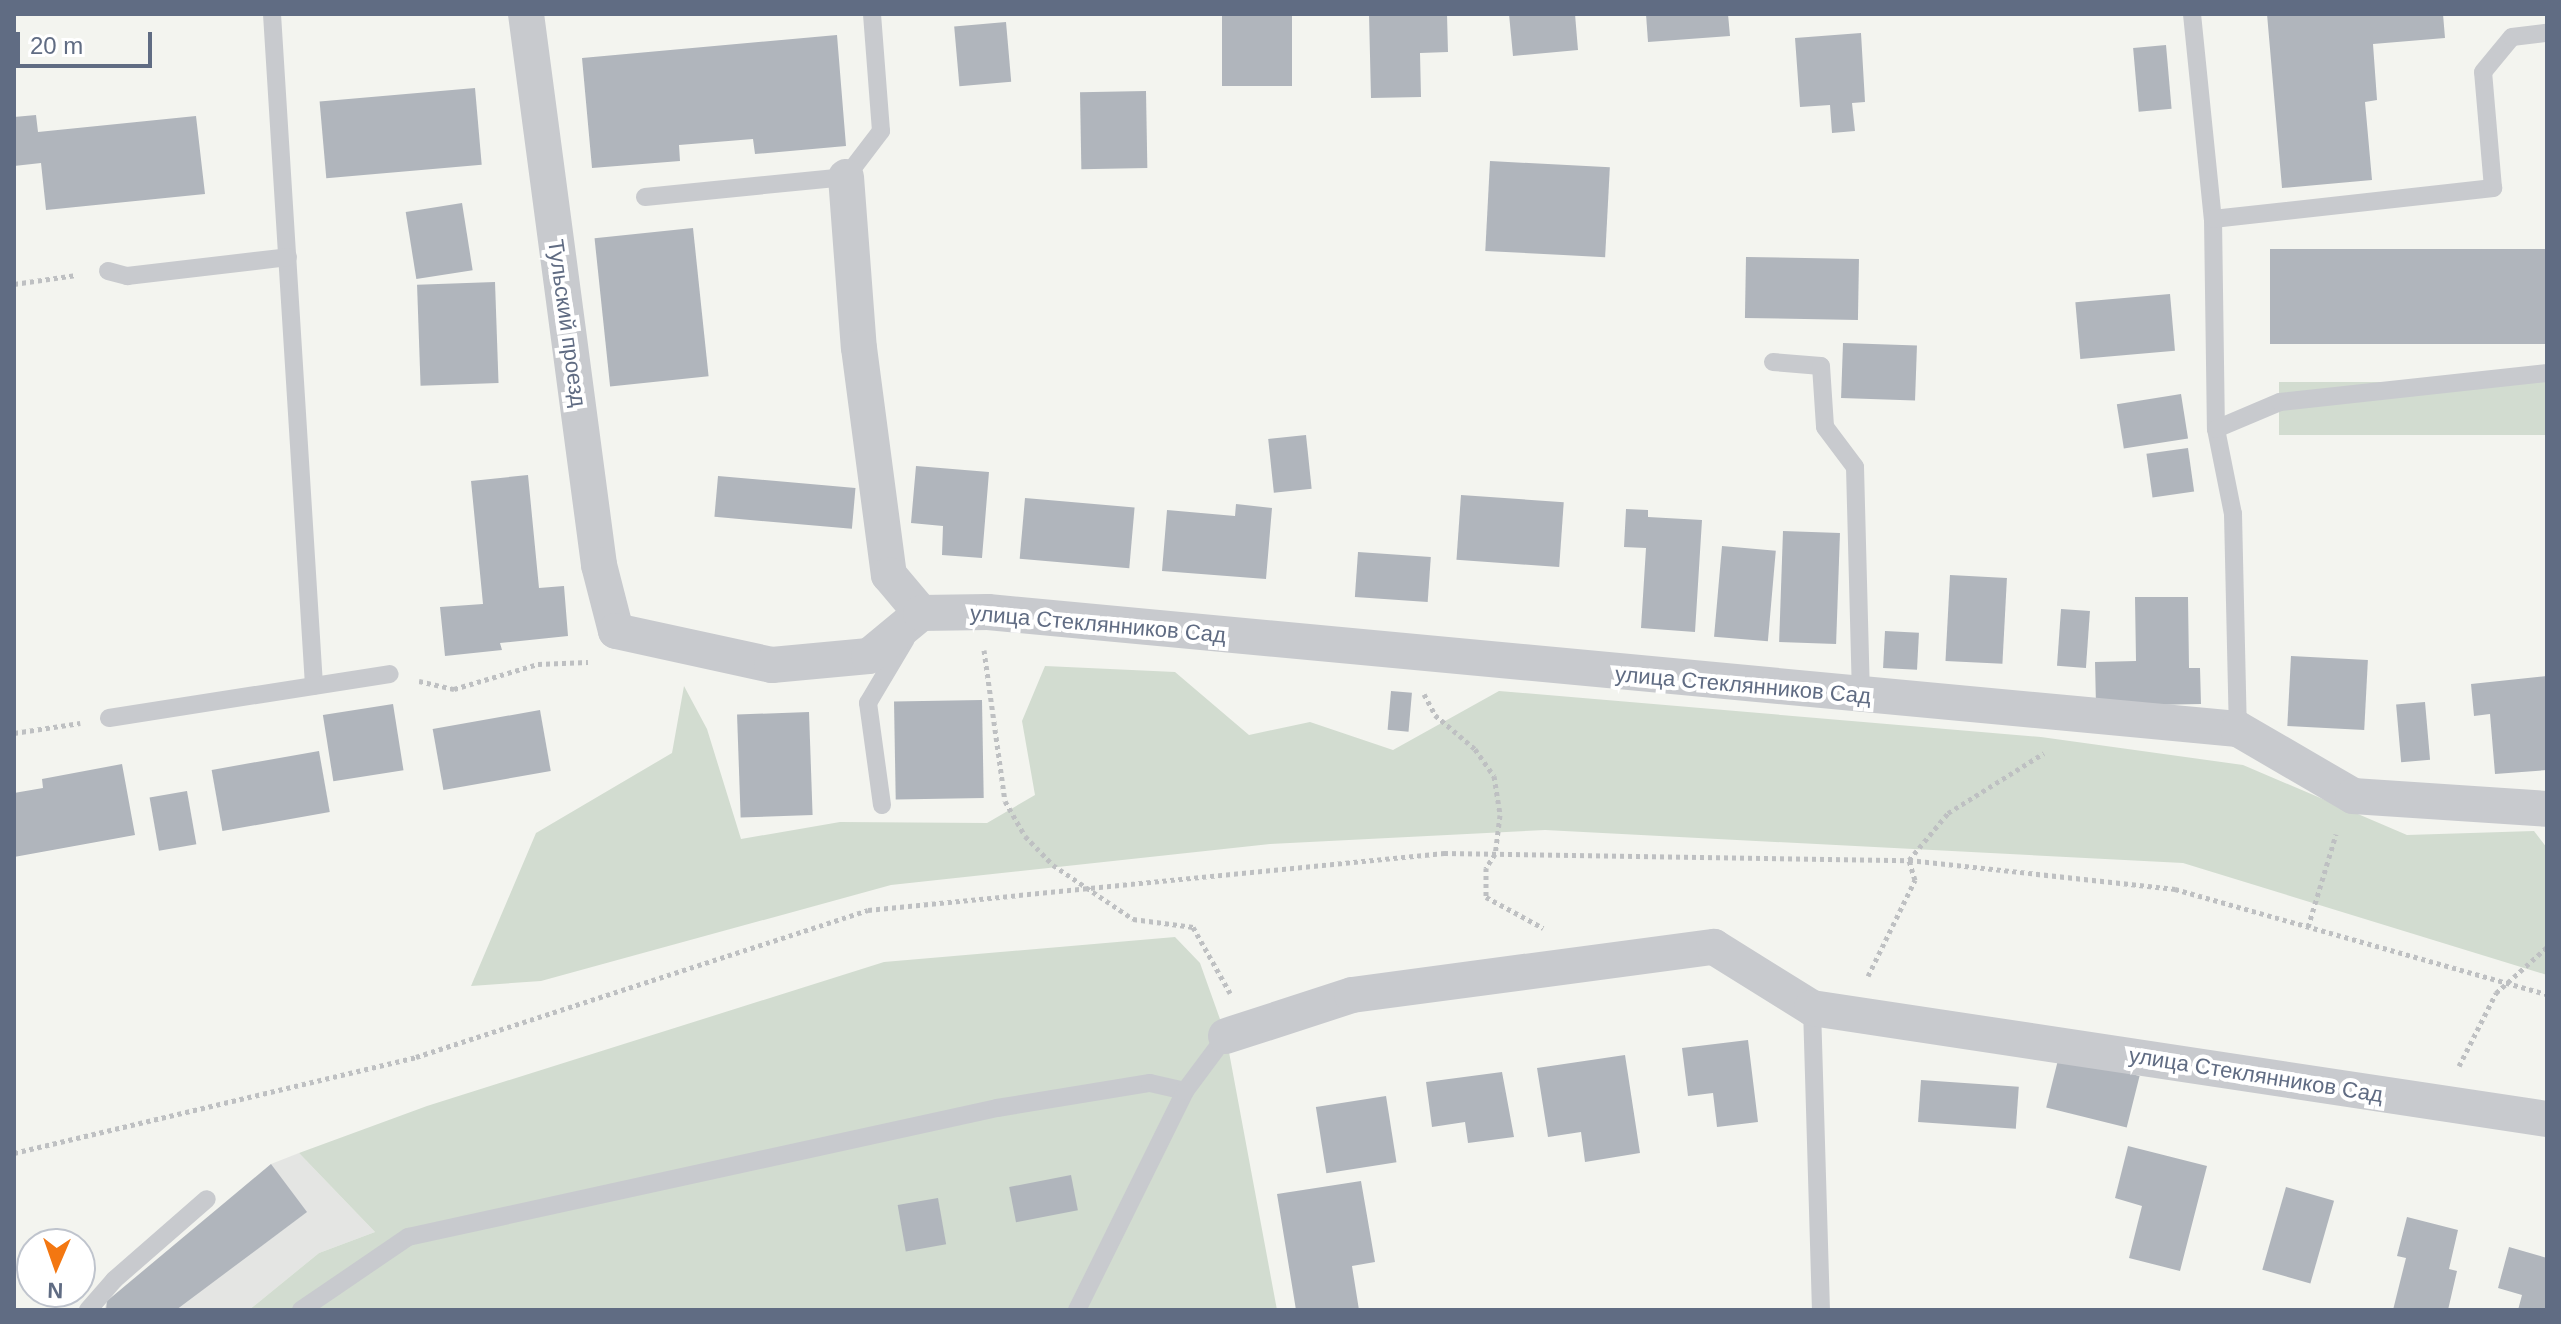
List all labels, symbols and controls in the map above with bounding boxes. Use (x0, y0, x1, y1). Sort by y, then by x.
scale bar (20, 16, 156, 66)
text: 20 m (30, 32, 83, 59)
street label: Тульский проезд (542, 238, 592, 408)
street label: улица Стеклянников Сад (969, 600, 1227, 648)
street label: улица Стеклянников Сад (1614, 661, 1872, 709)
street label: улица Стеклянников Сад (2127, 1042, 2385, 1108)
north arrow (16, 1228, 96, 1308)
text: N (47, 1278, 64, 1303)

